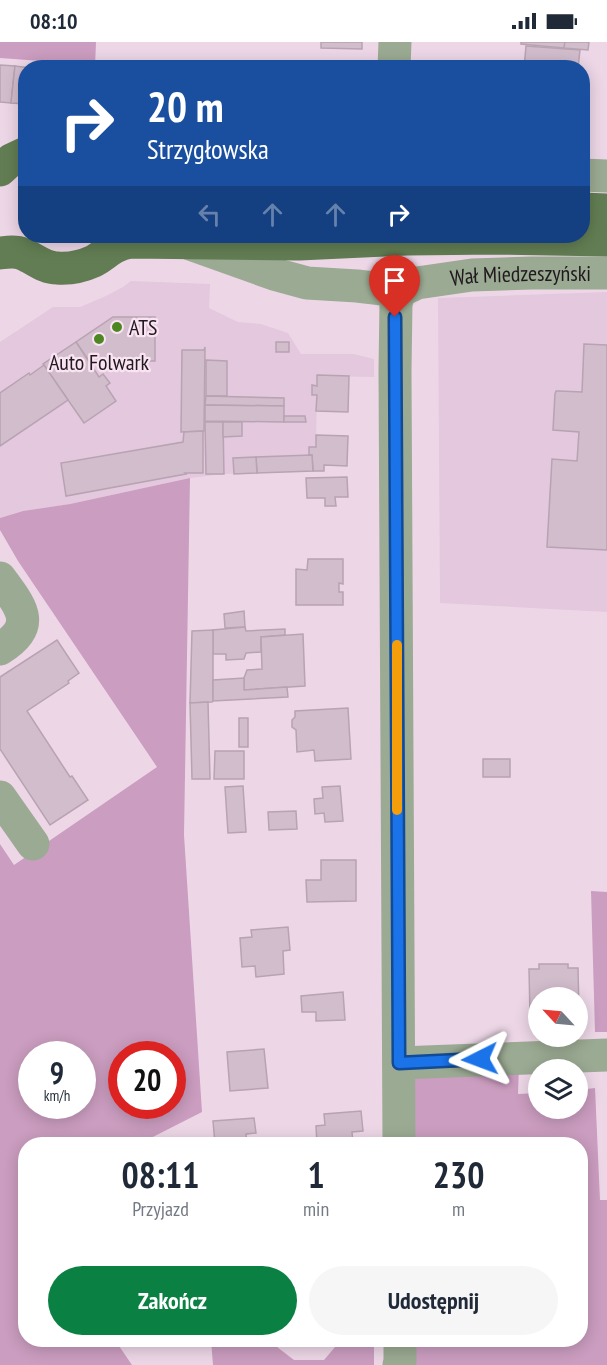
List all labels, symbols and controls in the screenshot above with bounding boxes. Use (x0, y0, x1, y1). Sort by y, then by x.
text: 08:10 (30, 7, 78, 35)
text: 20 m (147, 79, 224, 134)
icon: right (48, 84, 126, 162)
text: Strzygłowska (147, 132, 269, 166)
icon: left (193, 198, 226, 231)
icon: ahead (256, 198, 289, 231)
icon: ahead (319, 198, 352, 231)
icon: right (382, 198, 415, 231)
pin (369, 255, 420, 317)
street label: Wał Miedzeszyński (448, 259, 591, 292)
icon: arrive (378, 264, 411, 297)
place label: ATS (129, 313, 157, 341)
marker: ATS (110, 320, 124, 334)
marker: Auto Folwark (92, 332, 106, 346)
place label: Auto Folwark (49, 348, 149, 376)
north arrow (528, 987, 588, 1047)
map controls (528, 987, 588, 1119)
position arrow (448, 1027, 512, 1091)
speed limit sign: 20 (108, 1041, 186, 1119)
text: 9 (50, 1053, 64, 1092)
button: layers (528, 1059, 588, 1119)
text: km/h (44, 1086, 70, 1105)
text: 08:11 (122, 1151, 199, 1198)
text: 1 (307, 1151, 325, 1198)
text: 230 (433, 1151, 484, 1198)
text: Przyjazd (132, 1196, 189, 1222)
text: min (303, 1196, 329, 1222)
text: m (452, 1196, 465, 1222)
button: Zakończ (48, 1266, 297, 1335)
button: Udostępnij (309, 1266, 558, 1335)

